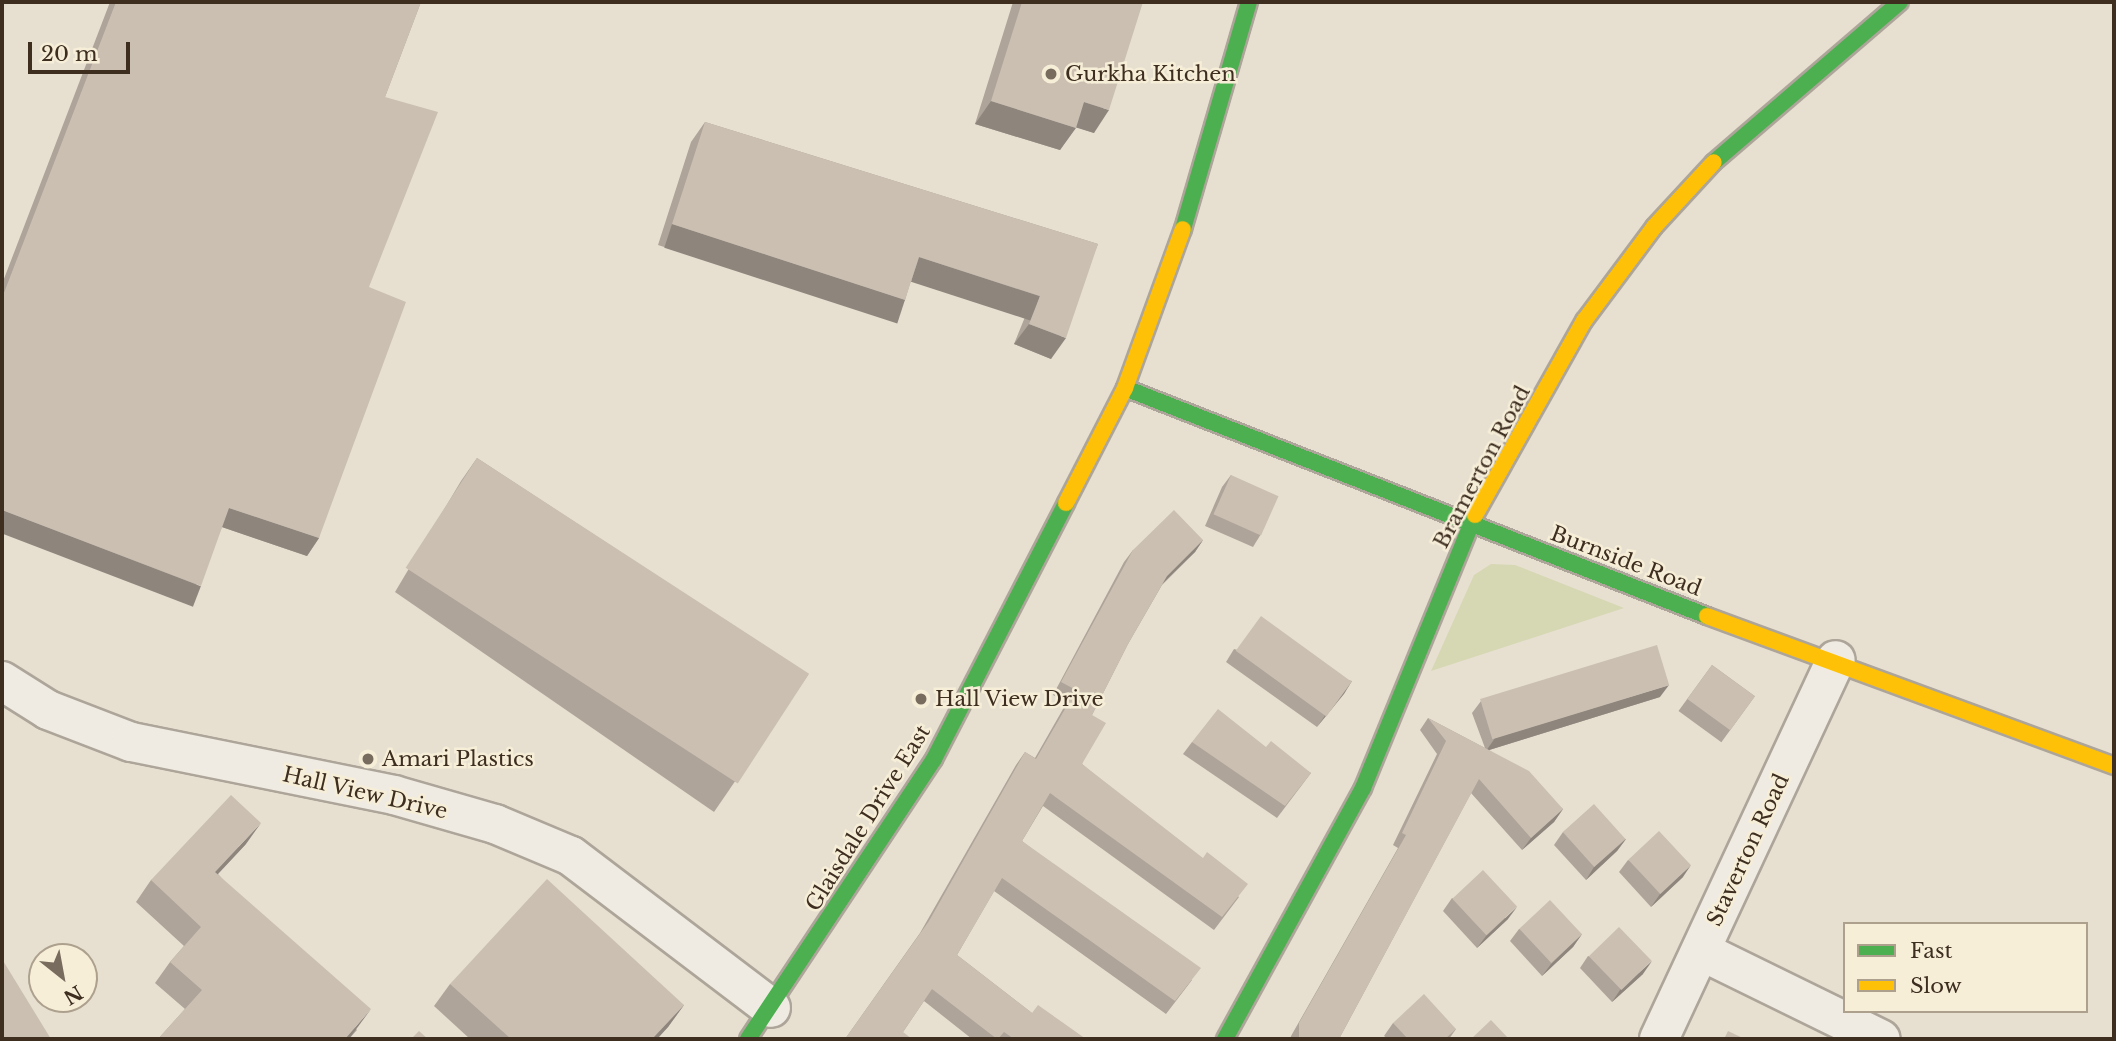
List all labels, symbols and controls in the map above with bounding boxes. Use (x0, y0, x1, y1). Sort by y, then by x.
scale bar (32, 28, 133, 72)
text: 20 m (41, 41, 98, 67)
place label: Gurkha Kitchen (1065, 61, 1236, 87)
marker: Gurkha Kitchen (1043, 66, 1059, 82)
street label: Bramerton Road (1429, 381, 1535, 553)
street label: Burnside Road (1547, 521, 1705, 601)
place label: Hall View Drive (935, 686, 1105, 712)
marker: Hall View Drive (913, 691, 929, 707)
street label: Glaisdale Drive East (800, 720, 936, 916)
place label: Amari Plastics (382, 746, 534, 772)
marker: Amari Plastics (360, 751, 376, 767)
street label: Hall View Drive (279, 762, 451, 824)
street label: Staverton Road (1702, 770, 1794, 930)
legend (1843, 922, 2088, 1013)
text: Fast (1910, 938, 1952, 964)
north arrow (28, 943, 98, 1013)
text: Slow (1910, 973, 1962, 999)
text: N (59, 980, 87, 1009)

